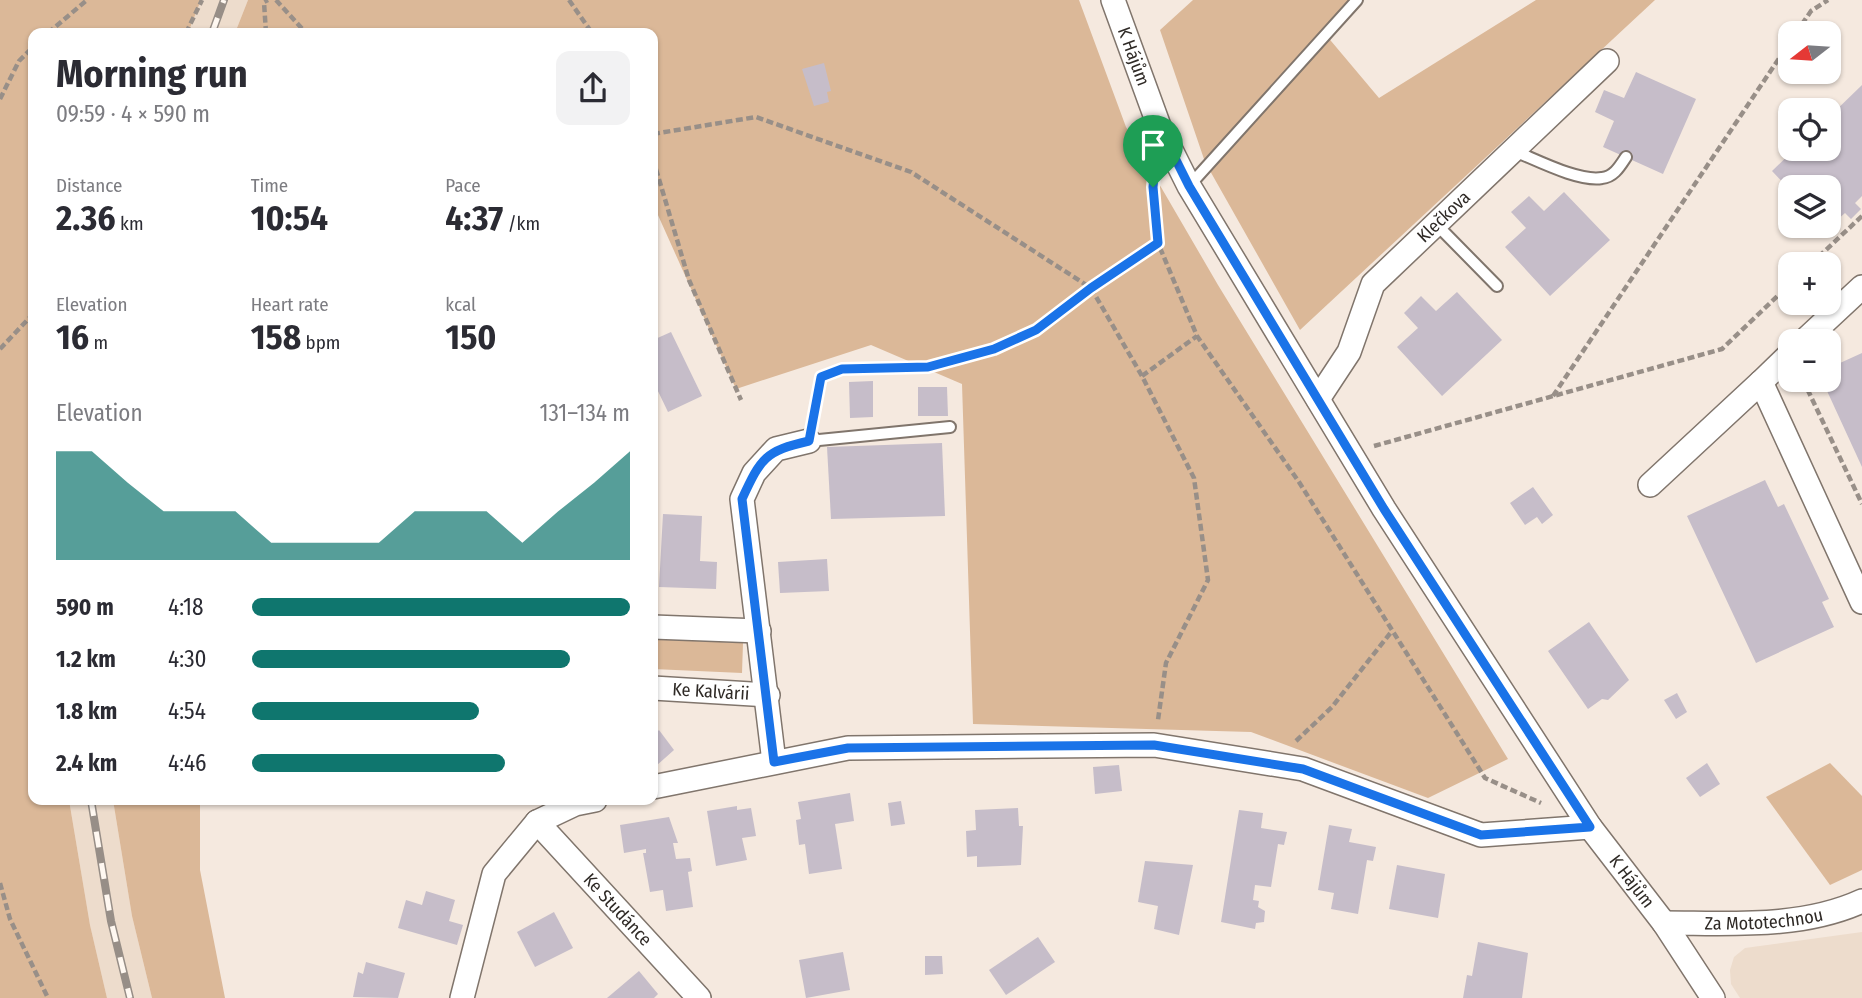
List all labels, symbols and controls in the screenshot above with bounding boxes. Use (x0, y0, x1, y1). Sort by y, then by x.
north arrow (1778, 21, 1841, 84)
map controls (1778, 21, 1841, 392)
street label: K Hájům (1113, 24, 1154, 89)
text: Morning run (56, 51, 248, 97)
button: share (556, 51, 630, 125)
button: locate (1778, 98, 1841, 161)
text: 09:59 · 4 × 590 m (56, 100, 210, 128)
pin (1123, 115, 1183, 187)
icon: arrive (1134, 126, 1172, 164)
text: Distance (56, 174, 123, 197)
text: Time (251, 174, 288, 197)
text: Pace (445, 174, 481, 197)
button: layers (1778, 175, 1841, 238)
street label: Klečkova (1413, 186, 1475, 247)
text: 2.36 (56, 197, 116, 239)
text: 10:54 (251, 197, 328, 239)
text: 4:37 (445, 197, 503, 239)
text: km (116, 212, 144, 235)
text: /km (503, 212, 540, 235)
button: + (1778, 252, 1841, 315)
text: Elevation (56, 293, 128, 316)
text: Heart rate (251, 293, 329, 316)
text: kcal (445, 293, 476, 316)
text: 16 (56, 316, 89, 358)
text: 158 (251, 316, 301, 358)
text: 150 (445, 316, 496, 358)
button: − (1778, 329, 1841, 392)
text: m (89, 331, 108, 354)
text: bpm (301, 331, 340, 354)
text: Elevation (56, 399, 143, 427)
text: 131–134 m (539, 399, 630, 427)
text: 590 m (56, 593, 114, 621)
text: 4:18 (168, 593, 204, 621)
text: 1.2 km (56, 645, 116, 673)
text: 4:30 (168, 645, 207, 673)
street label: Ke Kalvárii (672, 678, 750, 705)
text: 1.8 km (56, 697, 117, 725)
text: 4:54 (168, 697, 206, 725)
text: 2.4 km (56, 749, 117, 777)
text: 4:46 (168, 749, 206, 777)
street label: K Hájům (1605, 850, 1659, 912)
street label: Ke Studánce (579, 869, 657, 951)
street label: Za Mototechnou (1704, 904, 1825, 935)

